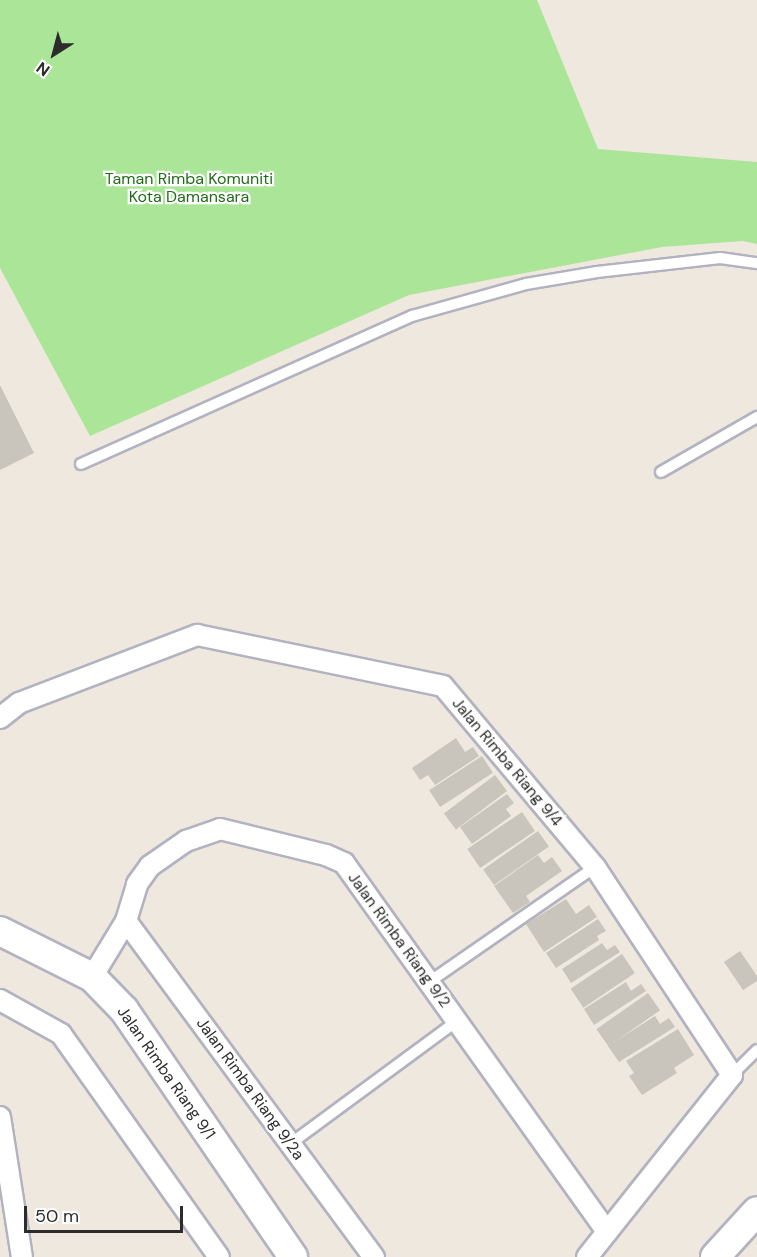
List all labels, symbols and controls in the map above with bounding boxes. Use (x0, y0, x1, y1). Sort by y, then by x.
north arrow (24, 24, 84, 84)
text: N (32, 57, 54, 81)
park label: Taman Rimba Komuniti Kota Damansara (105, 169, 273, 207)
street label: Jalan Rimba Riang 9/4 (448, 694, 566, 830)
street label: Jalan Rimba Riang 9/2 (344, 869, 454, 1011)
street label: Jalan Rimba Riang 9/1 (113, 1003, 219, 1143)
street label: Jalan Rimba Riang 9/2a (192, 1014, 308, 1164)
scale bar (27, 1194, 186, 1232)
text: 50 m (35, 1204, 79, 1228)

